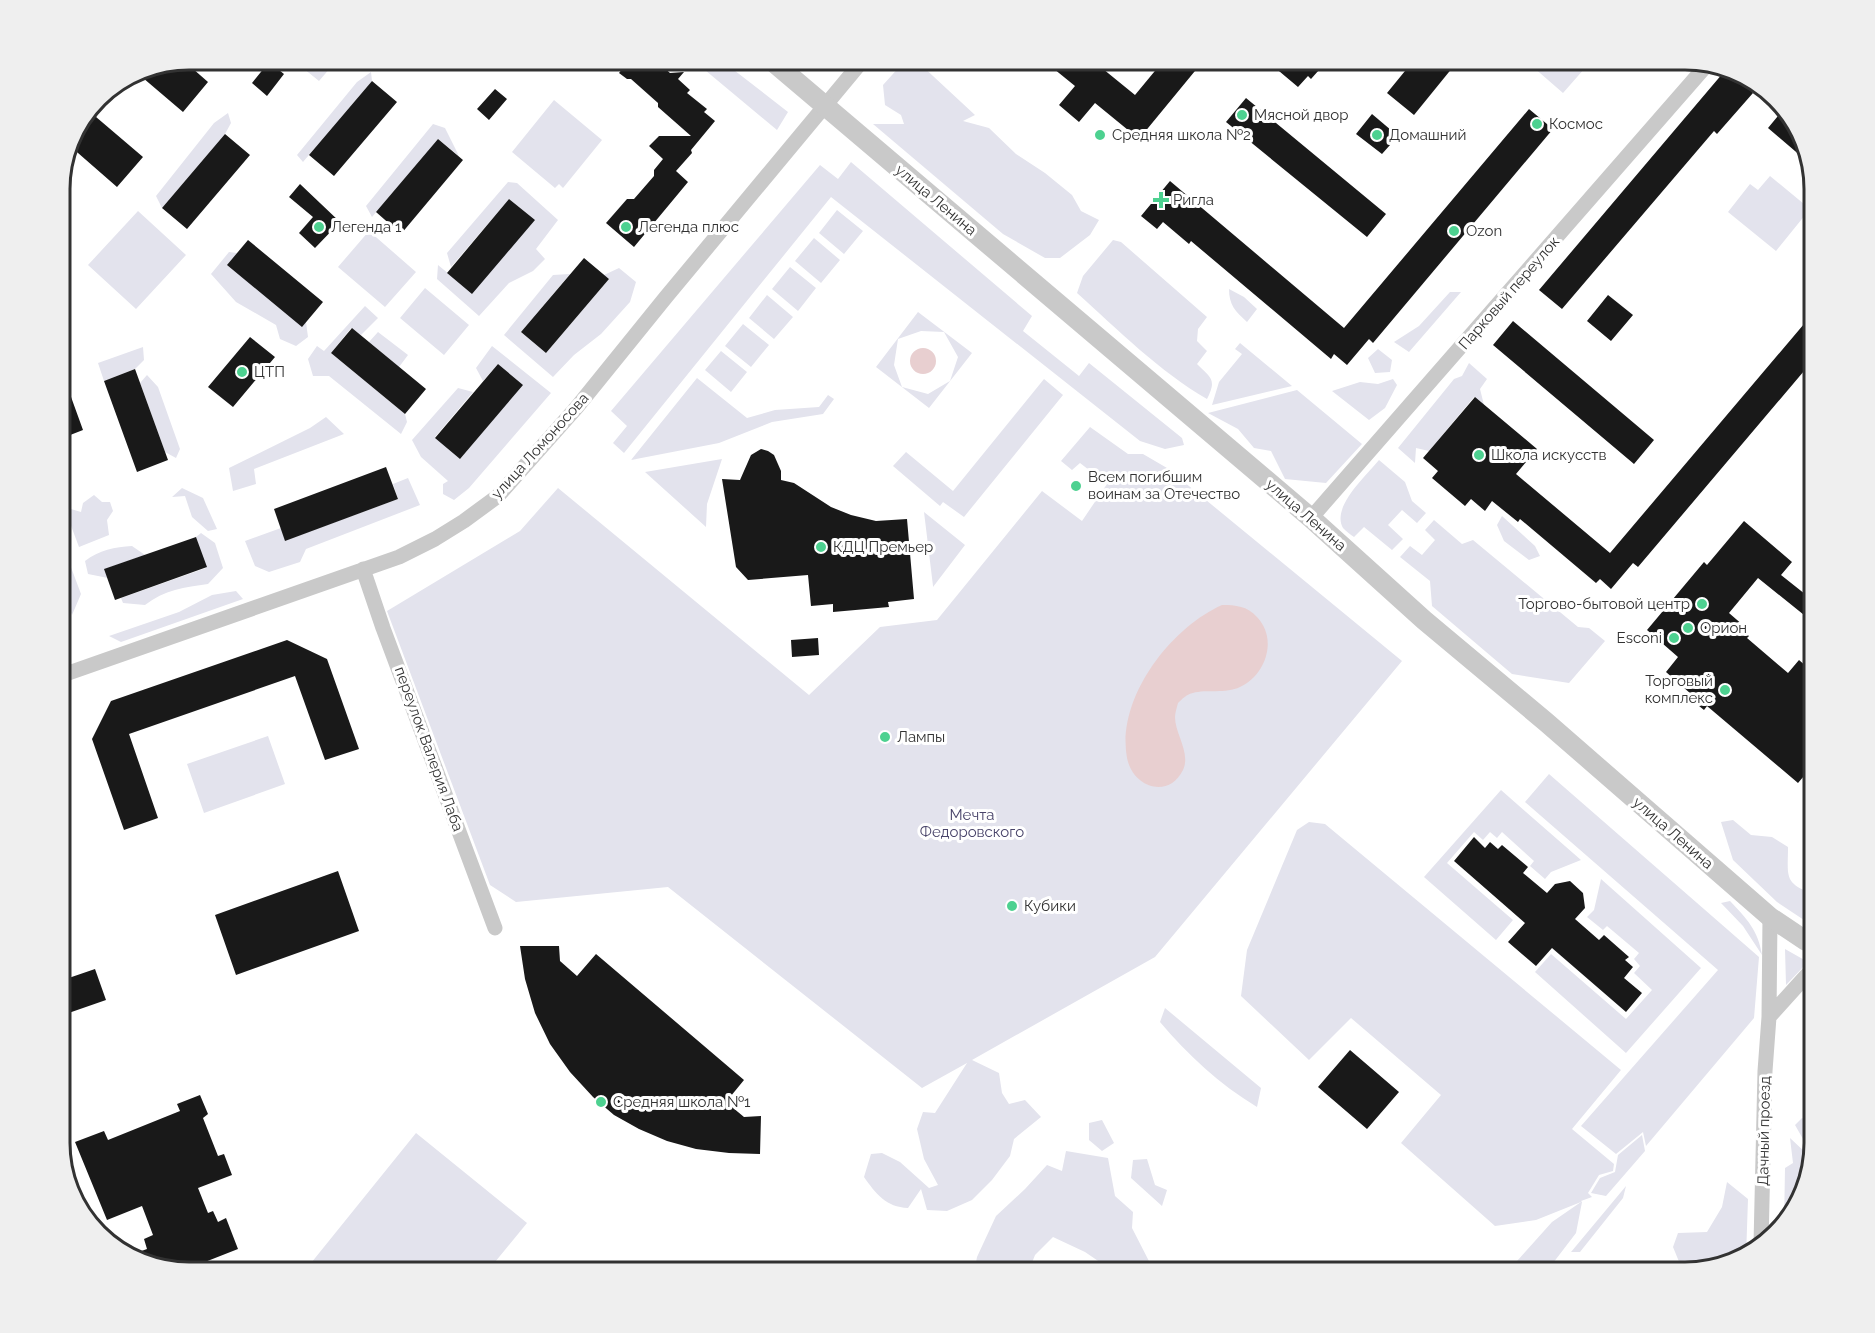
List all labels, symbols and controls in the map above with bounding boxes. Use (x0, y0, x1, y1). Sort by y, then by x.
place label: Мясной двор (1254, 106, 1348, 124)
marker: Мясной двор (1235, 108, 1249, 122)
place label: Космос (1549, 115, 1603, 133)
marker: Космос (1530, 117, 1544, 131)
place label: Средняя школа №2 (1112, 126, 1251, 144)
place label: Домашний (1389, 126, 1466, 144)
marker: Средняя школа №2 (1093, 128, 1107, 142)
marker: Домашний (1370, 128, 1384, 142)
street label: улица Ленина (892, 161, 980, 239)
place label: Ригла (1173, 191, 1214, 209)
marker: Ригла (1154, 193, 1168, 207)
place label: Легенда 1 (331, 218, 402, 236)
place label: Легенда плюс (638, 218, 739, 236)
marker: Легенда 1 (312, 220, 326, 234)
marker: Легенда плюс (619, 220, 633, 234)
place label: Ozon (1466, 222, 1502, 240)
marker: Ozon (1447, 224, 1461, 238)
street label: Парковый переулок (1455, 233, 1563, 353)
place label: ЦТП (254, 363, 285, 381)
marker: ЦТП (235, 365, 249, 379)
street label: улица Ломоносова (488, 389, 592, 503)
place label: Школа искусств (1491, 446, 1606, 464)
marker: Школа искусств (1472, 448, 1486, 462)
place label: Всем погибшим воинам за Отечество (1088, 468, 1240, 503)
street label: улица Ленина (1262, 475, 1350, 555)
marker: Всем погибшим воинам за Отечество (1069, 479, 1083, 493)
place label: КДЦ Премьер (833, 538, 933, 556)
marker: КДЦ Премьер (814, 540, 828, 554)
place label: Торгово-бытовой центр (1518, 595, 1690, 613)
marker: Торгово-бытовой центр (1695, 597, 1709, 611)
place label: Орион (1700, 619, 1747, 637)
marker: Орион (1681, 621, 1695, 635)
place label: Esconi (1617, 629, 1662, 647)
marker: Esconi (1667, 631, 1681, 645)
street label: переулок Валерия Лаба (391, 664, 467, 834)
place label: Торговый комплекс (1645, 672, 1713, 707)
marker: Торговый комплекс (1718, 683, 1732, 697)
place label: Лампы (897, 728, 945, 746)
marker: Лампы (878, 730, 892, 744)
street label: улица Ленина (1629, 793, 1717, 873)
park label: Мечта Федоровского (920, 806, 1024, 841)
place label: Кубики (1024, 897, 1076, 915)
marker: Кубики (1005, 899, 1019, 913)
street label: Дачный проезд (1754, 1076, 1774, 1186)
place label: Средняя школа №1 (613, 1093, 751, 1111)
marker: Средняя школа №1 (594, 1095, 608, 1109)

